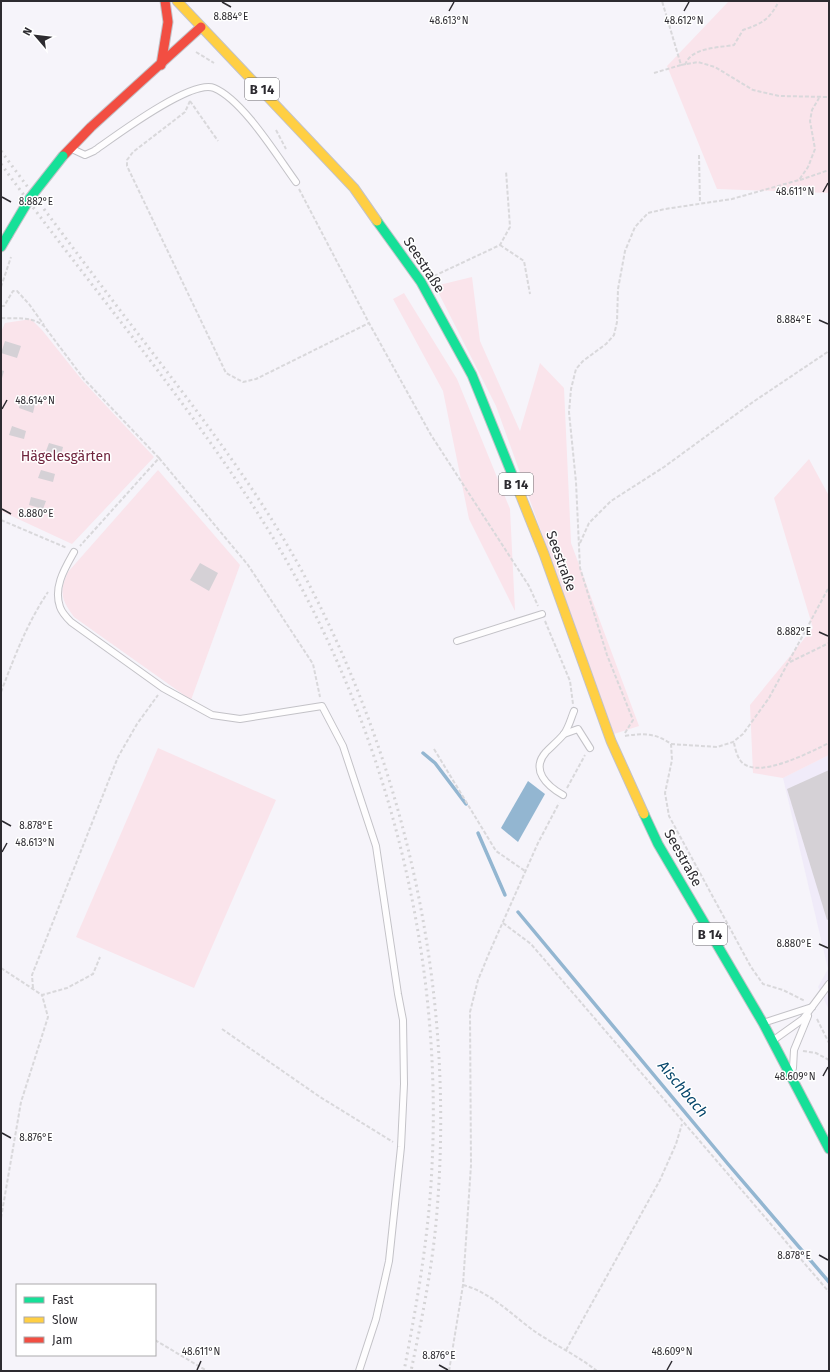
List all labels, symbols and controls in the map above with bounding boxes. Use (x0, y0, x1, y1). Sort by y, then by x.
text: 8.884°E (214, 11, 248, 23)
text: 48.613°N (429, 15, 469, 27)
text: 48.612°N (664, 15, 704, 27)
north arrow (16, 16, 56, 56)
text: N (20, 25, 35, 38)
road number: B 14 (245, 78, 279, 100)
text: 48.611°N (776, 186, 814, 198)
text: 8.882°E (19, 196, 53, 208)
street label: Seestraße (400, 234, 448, 296)
text: 8.884°E (777, 314, 811, 326)
text: 48.614°N (15, 395, 55, 407)
park label: Hägelesgärten (21, 448, 111, 465)
road number: B 14 (499, 473, 533, 495)
text: 8.880°E (18, 508, 54, 520)
street label: Seestraße (542, 529, 580, 593)
text: 8.882°E (777, 626, 811, 638)
text: 8.878°E (19, 820, 53, 832)
street label: Seestraße (660, 826, 706, 890)
text: 48.613°N (15, 837, 55, 849)
road number: B 14 (693, 923, 727, 945)
text: 8.880°E (776, 938, 812, 950)
water label: Aischbach (653, 1056, 712, 1121)
text: 48.609°N (774, 1071, 816, 1083)
text: 8.876°E (19, 1132, 53, 1144)
text: 8.878°E (777, 1250, 811, 1262)
legend (16, 1284, 156, 1356)
text: Fast (52, 1293, 74, 1307)
text: Slow (52, 1313, 78, 1327)
text: Jam (52, 1333, 72, 1347)
text: 48.611°N (182, 1346, 220, 1358)
text: 48.609°N (651, 1346, 693, 1358)
text: 8.876°E (422, 1350, 456, 1362)

